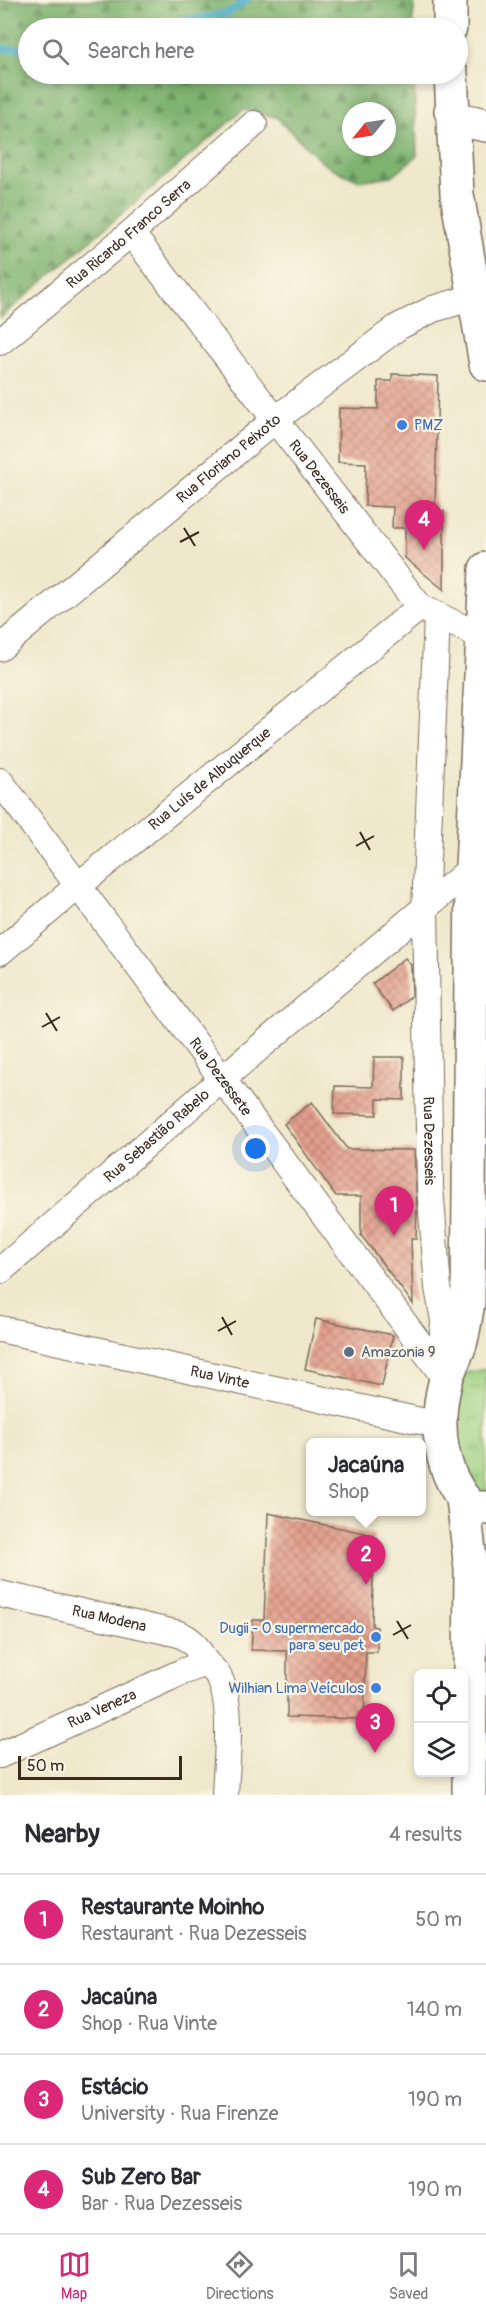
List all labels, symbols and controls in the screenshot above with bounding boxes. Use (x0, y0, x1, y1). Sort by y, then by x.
search box (18, 18, 468, 84)
icon: search (39, 35, 72, 68)
text: Search here (87, 37, 194, 65)
north arrow (342, 102, 396, 156)
street label: Rua Ricardo Franco Serra (63, 175, 195, 293)
street label: Rua Floriano Peixoto (173, 410, 285, 508)
place label: PMZ (414, 416, 443, 435)
marker: PMZ (395, 418, 409, 432)
street label: Rua Dezesseis (284, 436, 354, 518)
pin: 4 (404, 500, 444, 550)
street label: Rua Luís de Albuquerque (145, 723, 275, 835)
street label: Rua Dezessete (185, 1034, 256, 1120)
street label: Rua Sebastião Rabelo (100, 1085, 214, 1187)
street label: Rua Dezesseis (418, 1096, 439, 1186)
your location (241, 1134, 270, 1163)
pin: 1 (374, 1186, 414, 1236)
place label: Amazonia 9 (361, 1343, 436, 1362)
marker: Amazonia 9 (342, 1345, 356, 1359)
street label: Rua Vinte (188, 1362, 252, 1393)
popup (306, 1438, 426, 1516)
text: Jacaúna (328, 1451, 404, 1479)
text: Shop (328, 1479, 369, 1504)
pin: 2 (346, 1536, 386, 1585)
street label: Rua Modena (70, 1601, 148, 1636)
place label: Dugii - O supermercado para seu pet (219, 1619, 365, 1655)
marker: Dugii - O supermercado para seu pet (369, 1630, 383, 1644)
map controls (414, 1669, 468, 1777)
button: locate (414, 1669, 468, 1723)
place label: Wilhian Lima Veículos (228, 1679, 364, 1698)
marker: Wilhian Lima Veículos (369, 1681, 383, 1695)
street label: Rua Veneza (65, 1685, 139, 1733)
pin: 3 (356, 1704, 394, 1753)
button: layers (414, 1723, 468, 1777)
scale bar (18, 1753, 182, 1780)
text: 50 m (27, 1756, 64, 1776)
text: Nearby (24, 1818, 100, 1850)
text: 4 results (389, 1822, 462, 1847)
text: Restaurante Moinho (81, 1893, 264, 1921)
text: 1 (40, 1907, 47, 1932)
text: 50 m (415, 1907, 462, 1932)
text: Restaurant · Rua Dezesseis (81, 1921, 307, 1946)
text: Jacaúna (81, 1983, 157, 2011)
text: 2 (38, 1997, 49, 2022)
text: 140 m (407, 1997, 462, 2022)
text: Shop · Rua Vinte (81, 2011, 217, 2036)
text: Estácio (81, 2073, 148, 2101)
text: 3 (38, 2087, 49, 2112)
text: 190 m (408, 2087, 462, 2112)
text: University · Rua Firenze (81, 2101, 279, 2126)
text: Sub Zero Bar (81, 2163, 201, 2191)
text: 4 (38, 2177, 49, 2202)
text: 190 m (408, 2177, 462, 2202)
text: Bar · Rua Dezesseis (81, 2191, 242, 2216)
tab: Map (58, 2248, 91, 2304)
tab: Directions (206, 2248, 274, 2304)
tab: Saved (389, 2248, 428, 2304)

